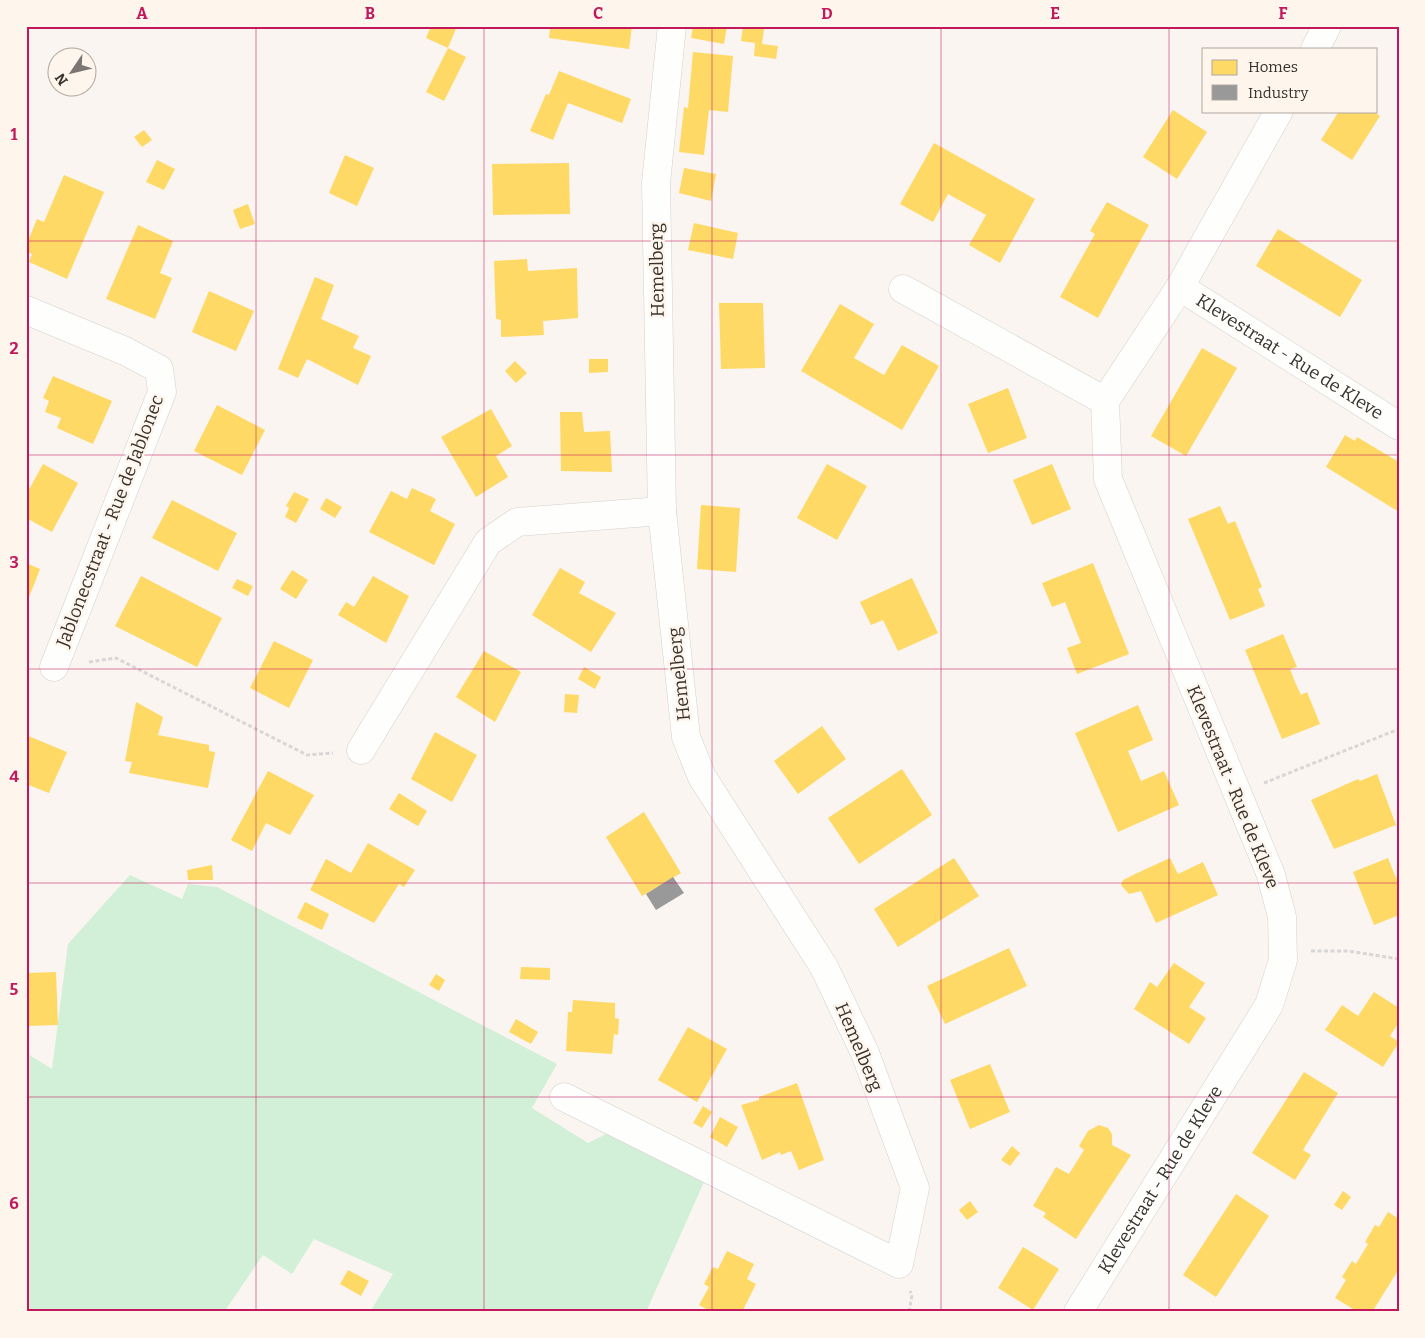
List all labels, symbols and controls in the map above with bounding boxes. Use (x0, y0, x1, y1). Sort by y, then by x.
text: A (136, 4, 148, 23)
text: B (365, 4, 375, 23)
text: C (593, 4, 603, 23)
text: D (821, 4, 833, 23)
text: E (1050, 4, 1060, 23)
text: F (1279, 4, 1288, 23)
north arrow (48, 48, 98, 98)
legend (1202, 48, 1378, 112)
text: Homes (1248, 58, 1298, 76)
text: N (52, 70, 72, 88)
text: Industry (1248, 84, 1308, 102)
text: 1 (11, 125, 18, 144)
street label: Hemelberg (645, 223, 669, 317)
street label: Klevestraat - Rue de Kleve (1192, 289, 1387, 424)
text: 2 (9, 339, 19, 358)
street label: Jablonecstraat - Rue de Jablonec (51, 392, 168, 651)
text: 3 (9, 553, 19, 572)
street label: Hemelberg (663, 626, 695, 722)
street label: Klevestraat - Rue de Kleve (1182, 682, 1284, 892)
text: 4 (9, 767, 19, 786)
text: 5 (10, 980, 19, 999)
street label: Hemelberg (831, 999, 887, 1095)
street label: Klevestraat - Rue de Kleve (1094, 1081, 1227, 1278)
text: 6 (9, 1194, 19, 1213)

